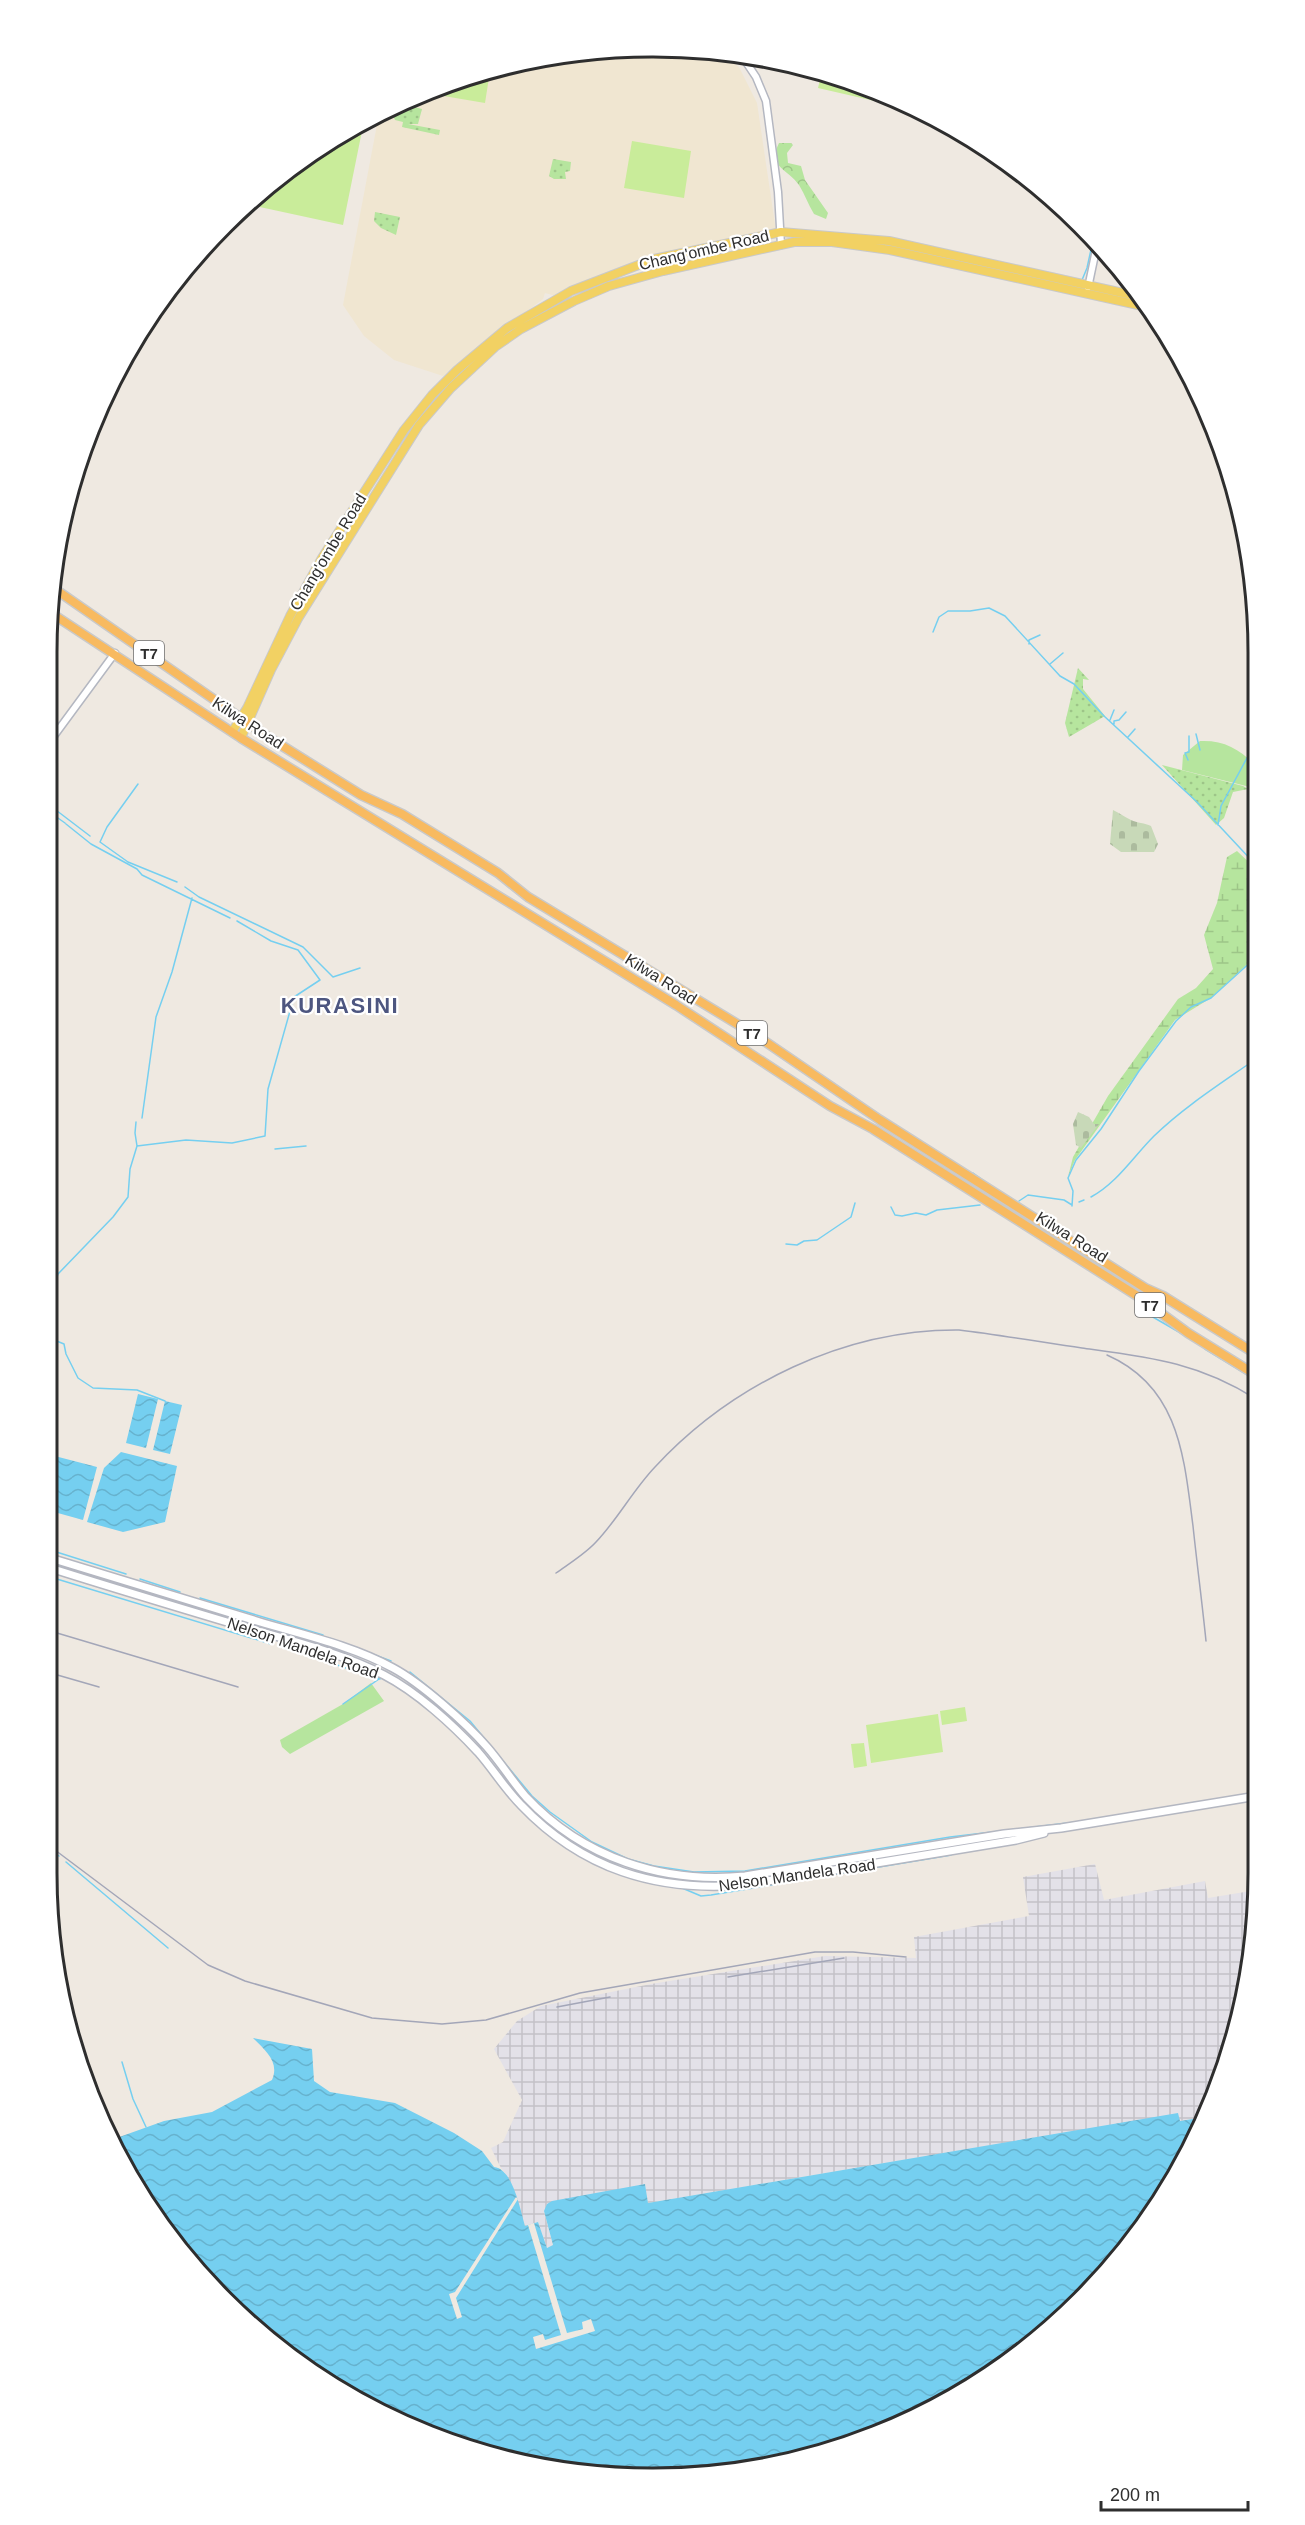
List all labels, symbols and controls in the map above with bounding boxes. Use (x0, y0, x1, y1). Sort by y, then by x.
street label: Chang'ombe Road (637, 227, 771, 273)
street label: Chang'ombe Road (286, 491, 370, 613)
road number: T7 (134, 641, 164, 665)
street label: Kilwa Road (209, 694, 287, 752)
street label: Kilwa Road (622, 950, 700, 1008)
district label: KURASINI (281, 993, 399, 1018)
road number: T7 (737, 1021, 767, 1045)
street label: Kilwa Road (1033, 1208, 1111, 1266)
road number: T7 (1135, 1293, 1165, 1317)
street label: Nelson Mandela Road (225, 1614, 381, 1682)
street label: Nelson Mandela Road (717, 1856, 877, 1894)
scale bar (1101, 2474, 1248, 2512)
text: 200 m (1110, 2485, 1160, 2505)

